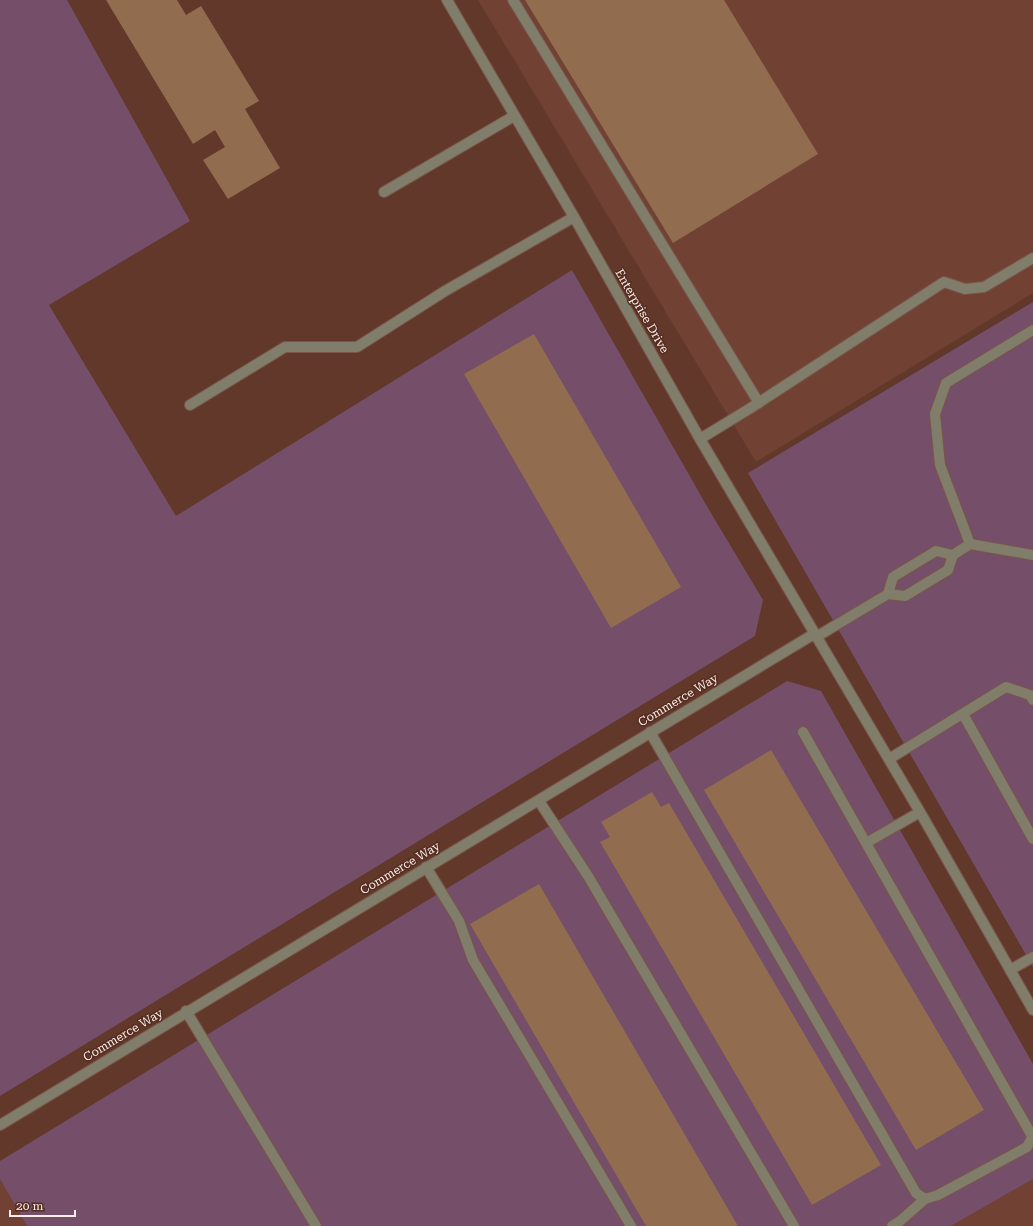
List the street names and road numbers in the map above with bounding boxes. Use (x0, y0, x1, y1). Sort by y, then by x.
street label: Enterprise Drive (612, 267, 672, 356)
street label: Commerce Way (636, 670, 721, 729)
street label: Commerce Way (358, 838, 443, 897)
street label: Commerce Way (81, 1005, 166, 1064)

